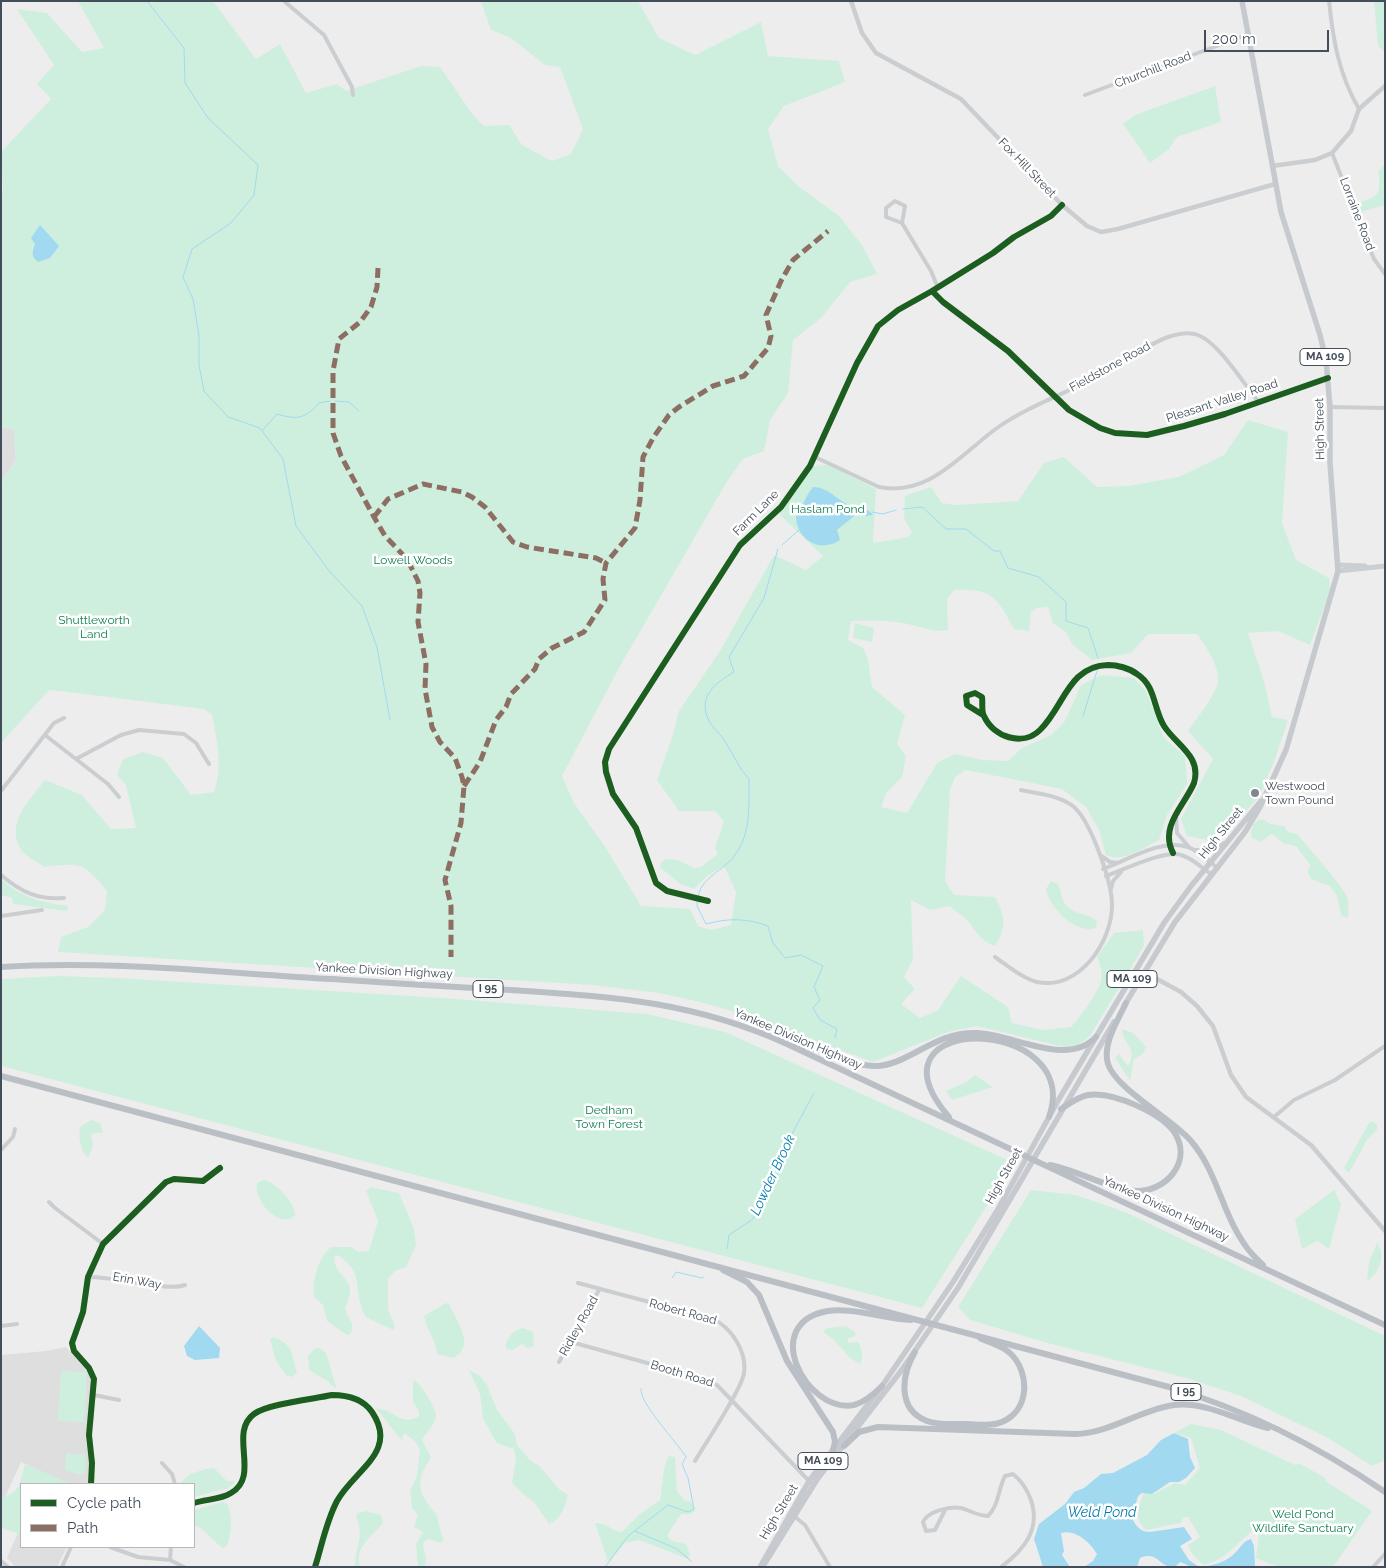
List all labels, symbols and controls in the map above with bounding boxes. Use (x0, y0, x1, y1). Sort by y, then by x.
scale bar (1206, 20, 1331, 52)
text: 200 m (1212, 30, 1256, 48)
street label: Churchill Road (1113, 49, 1193, 91)
street label: Fox Hill Street (995, 135, 1059, 201)
street label: Lorraine Road (1336, 175, 1378, 253)
street label: Fieldstone Road (1067, 339, 1153, 395)
road number: MA 109 (1300, 348, 1350, 366)
street label: Pleasant Valley Road (1164, 376, 1280, 426)
street label: High Street (1312, 398, 1328, 460)
street label: Farm Lane (730, 487, 782, 539)
park label: Haslam Pond (791, 502, 865, 516)
park label: Lowell Woods (373, 553, 453, 567)
park label: Shuttleworth Land (58, 613, 130, 641)
place label: Westwood Town Pound (1265, 779, 1334, 807)
marker: Westwood Town Pound (1249, 787, 1261, 799)
street label: High Street (1196, 804, 1246, 862)
street label: Yankee Division Highway (315, 960, 453, 982)
road number: MA 109 (1107, 971, 1157, 988)
road number: I 95 (473, 981, 503, 998)
street label: Yankee Division Highway (732, 1006, 864, 1072)
park label: Dedham Town Forest (575, 1103, 643, 1131)
water label: Lowder Brook (747, 1132, 799, 1218)
street label: High Street (983, 1145, 1025, 1207)
street label: Yankee Division Highway (1101, 1173, 1231, 1245)
street label: Erin Way (112, 1270, 162, 1292)
street label: Ridley Road (557, 1294, 601, 1358)
street label: Robert Road (648, 1296, 718, 1328)
street label: Booth Road (649, 1358, 715, 1390)
road number: I 95 (1171, 1384, 1201, 1400)
road number: MA 109 (798, 1452, 848, 1470)
street label: High Street (757, 1482, 801, 1542)
legend (20, 1483, 195, 1548)
text: Cycle path (67, 1494, 141, 1512)
water label: Weld Pond (1068, 1505, 1136, 1521)
park label: Weld Pond Wildlife Sanctuary (1252, 1507, 1354, 1535)
text: Path (67, 1519, 98, 1537)

